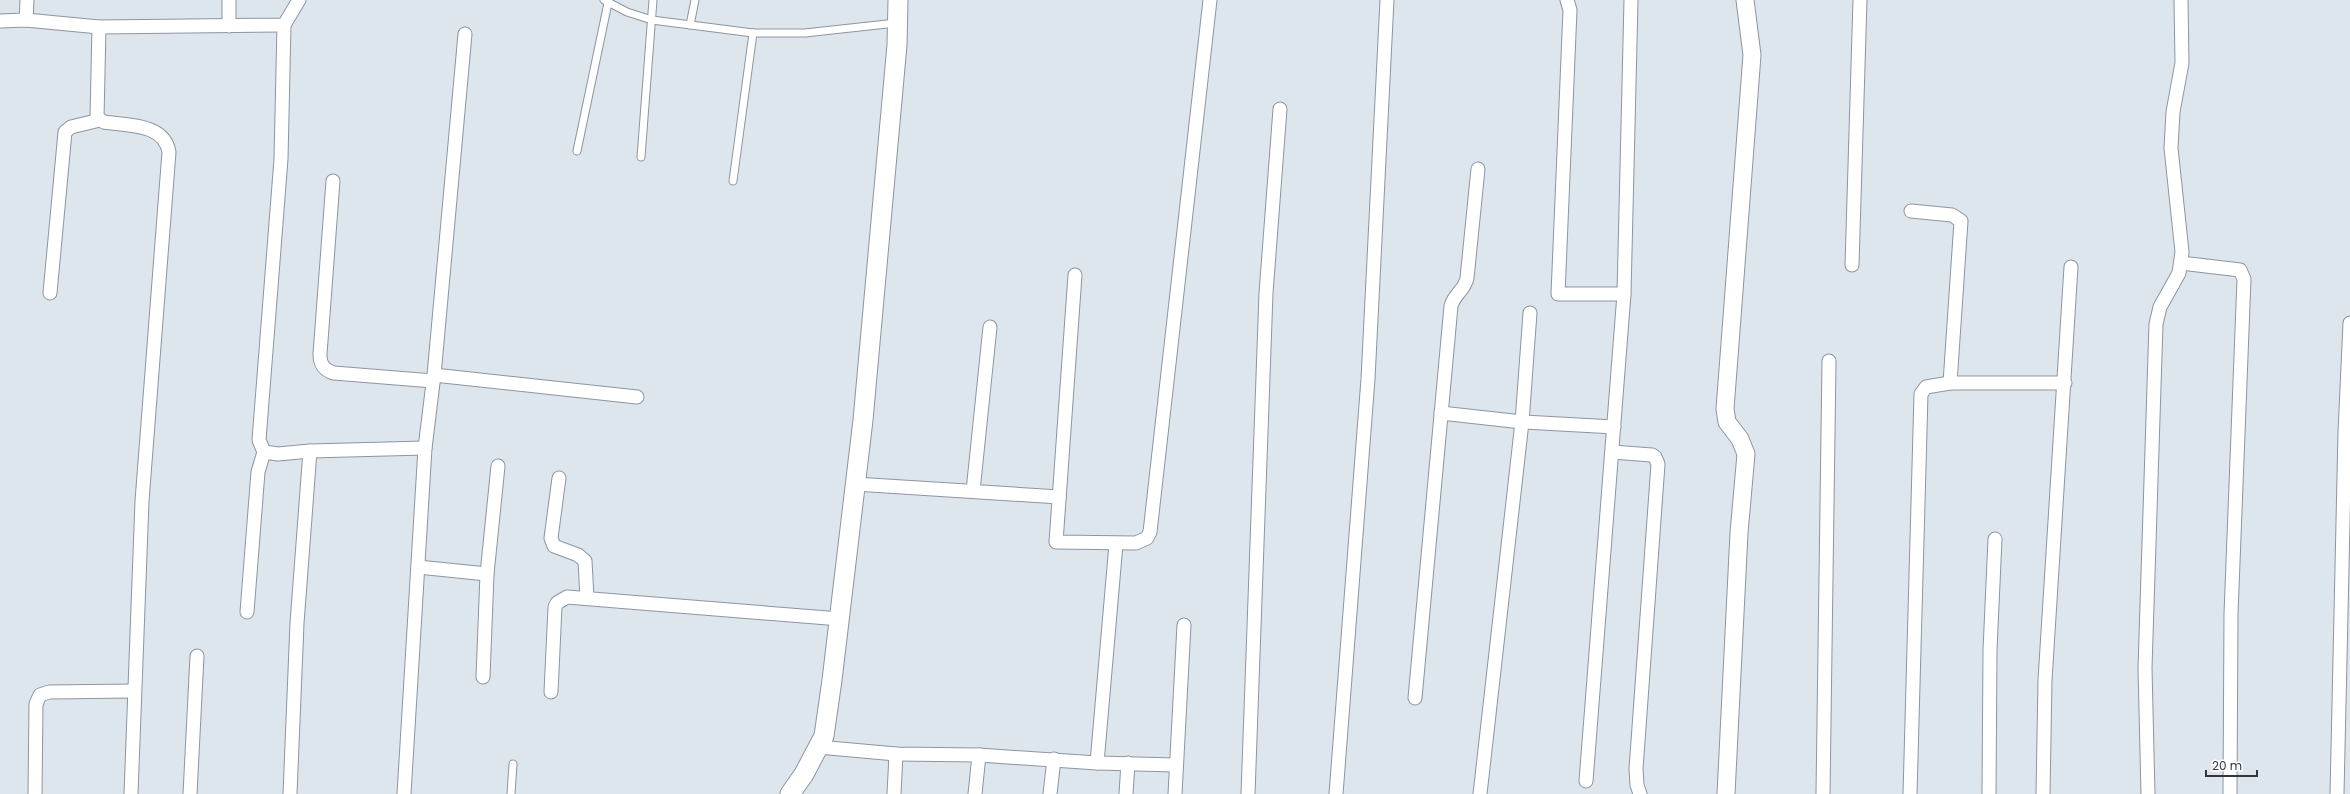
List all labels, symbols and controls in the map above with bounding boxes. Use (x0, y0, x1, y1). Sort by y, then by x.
scale bar (2206, 752, 2257, 778)
text: 20 m (2212, 757, 2242, 774)

